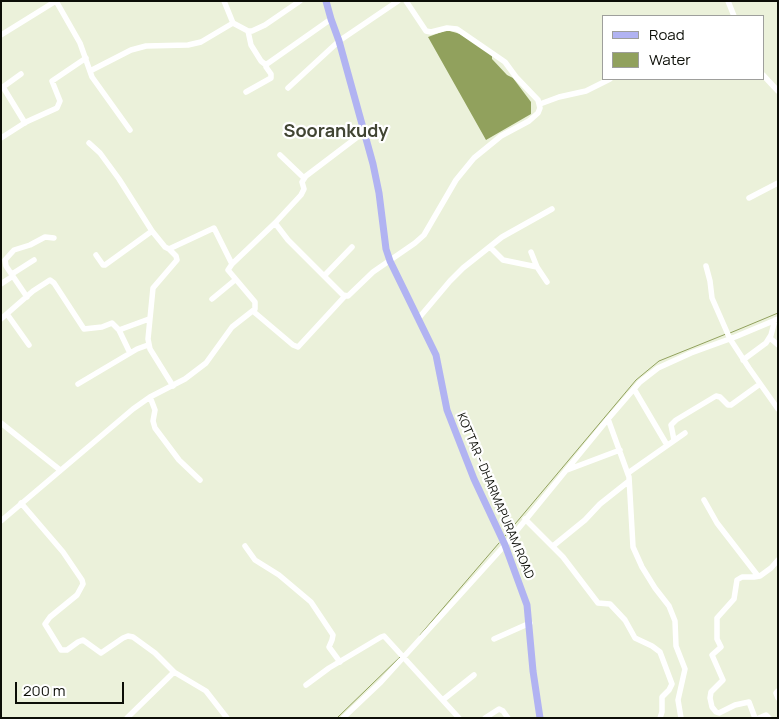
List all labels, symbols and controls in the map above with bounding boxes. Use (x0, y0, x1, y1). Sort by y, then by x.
legend (602, 15, 764, 80)
text: Road (649, 24, 685, 45)
text: Water (649, 49, 691, 70)
district label: Soorankudy (284, 121, 388, 143)
street label: KOTTAR - DHARMAPURAM ROAD (453, 411, 537, 581)
scale bar (18, 672, 126, 704)
text: 200 m (23, 680, 66, 701)

